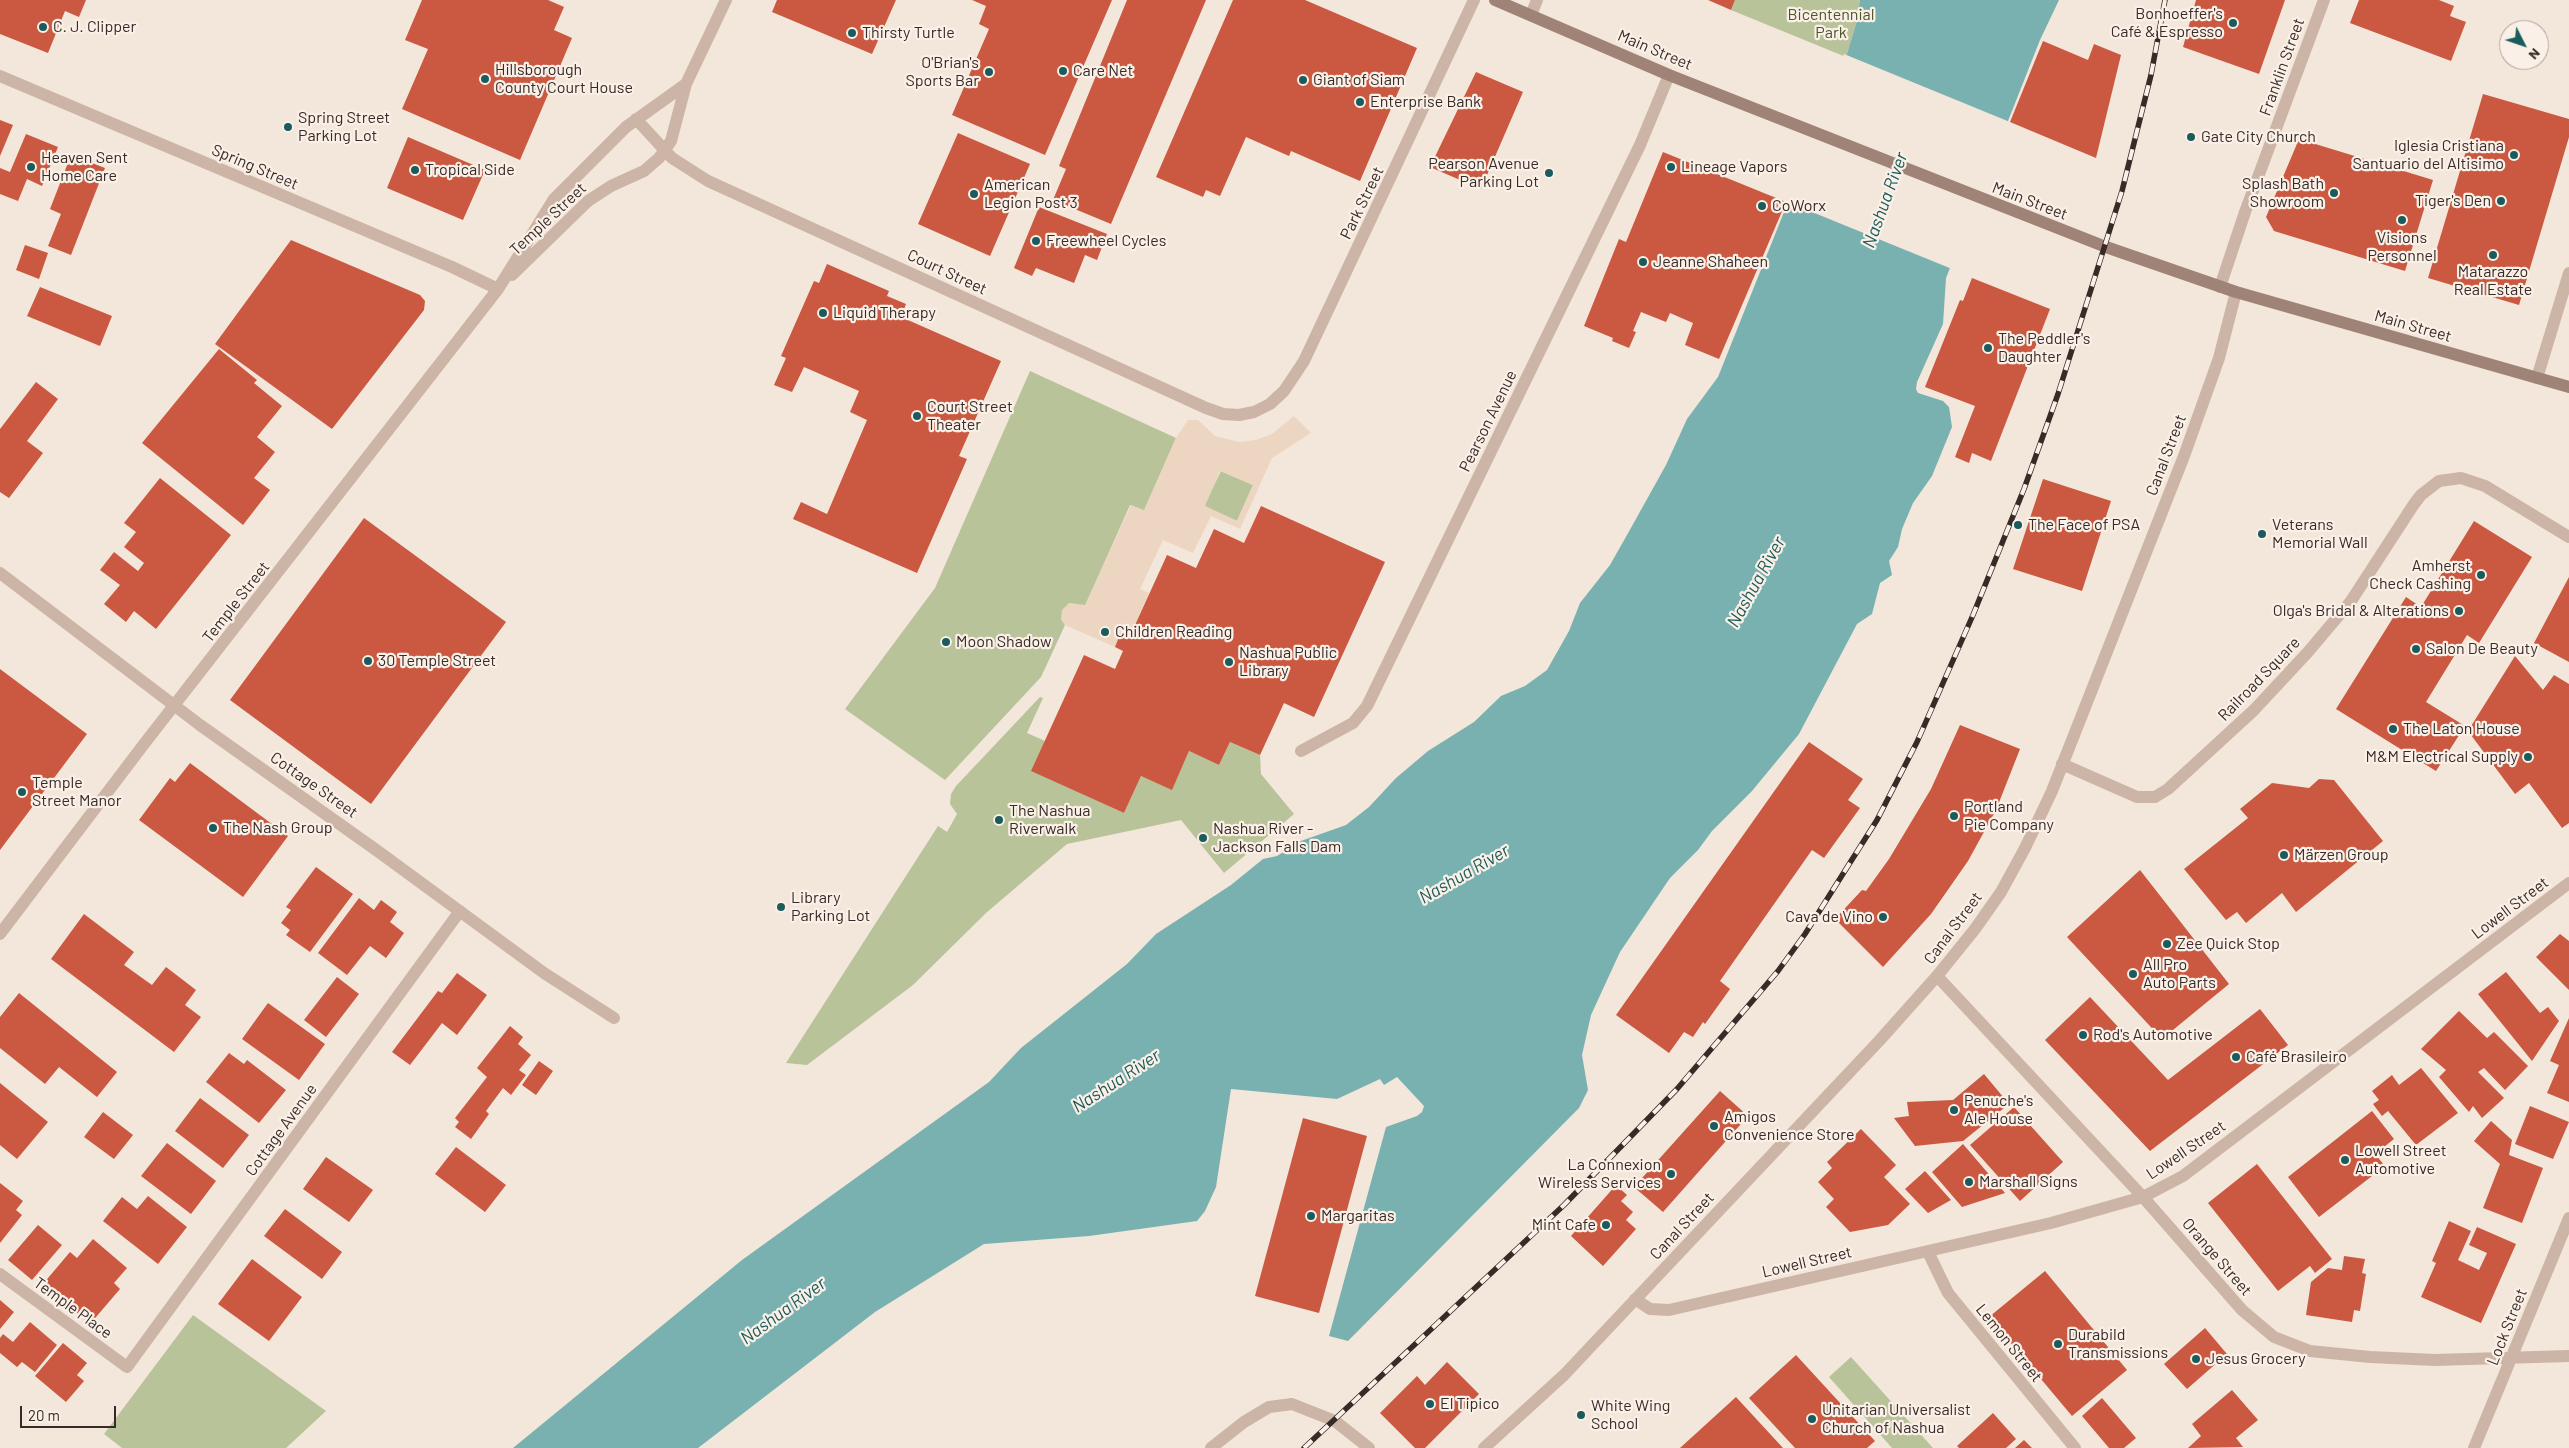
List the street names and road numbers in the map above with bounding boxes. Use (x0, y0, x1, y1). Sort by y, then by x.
street label: Franklin Street (2255, 15, 2309, 119)
street label: Main Street (1615, 26, 1695, 74)
street label: Spring Street (209, 140, 301, 194)
street label: Park Street (1336, 164, 1388, 242)
street label: Main Street (1990, 178, 2070, 224)
street label: Temple Street (506, 179, 590, 259)
street label: Court Street (904, 245, 990, 299)
street label: Main Street (2372, 306, 2454, 346)
street label: Pearson Avenue (1455, 367, 1521, 475)
street label: Canal Street (2142, 412, 2190, 498)
street label: Temple Street (198, 558, 274, 646)
street label: Railroad Square (2214, 633, 2304, 725)
street label: Cottage Street (267, 748, 361, 822)
street label: Lowell Street (2468, 873, 2552, 943)
street label: Canal Street (1920, 888, 1986, 968)
street label: Cottage Avenue (241, 1080, 321, 1180)
street label: Lowell Street (2143, 1116, 2229, 1184)
street label: Canal Street (1646, 1188, 1718, 1264)
street label: Orange Street (2178, 1214, 2256, 1300)
street label: Lowell Street (1760, 1242, 1854, 1282)
street label: Temple Place (30, 1273, 116, 1343)
street label: Lock Street (2483, 1286, 2531, 1368)
street label: Lemon Street (1972, 1300, 2046, 1386)

